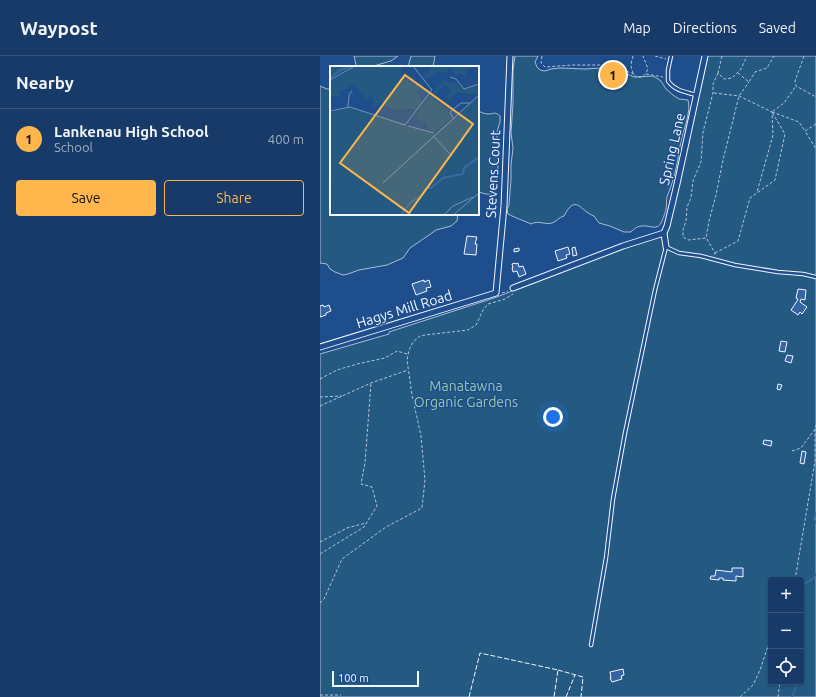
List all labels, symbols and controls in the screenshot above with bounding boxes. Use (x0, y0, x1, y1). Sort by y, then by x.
text: Waypost (20, 17, 98, 39)
text: Map (623, 20, 651, 36)
text: Directions (673, 20, 737, 36)
text: Saved (759, 20, 796, 36)
pin: 1 (600, 60, 626, 90)
inset map (330, 66, 479, 215)
text: Nearby (16, 73, 74, 92)
street label: Spring Lane (656, 111, 688, 187)
text: Lankenau High School (54, 123, 209, 140)
street label: Stevens Court (483, 129, 503, 218)
text: 1 (25, 132, 33, 146)
text: 400 m (268, 132, 304, 146)
text: School (54, 140, 93, 154)
button: Save (16, 180, 156, 216)
button: Share (164, 180, 304, 216)
street label: Hagys Mill Road (354, 287, 454, 331)
park label: Manatawna Organic Gardens (414, 378, 518, 410)
your location (543, 407, 563, 427)
map controls (768, 577, 804, 685)
button: + (768, 577, 804, 613)
button: − (768, 613, 804, 649)
button: locate (768, 649, 804, 685)
scale bar (332, 669, 419, 688)
text: 100 m (338, 672, 369, 684)

